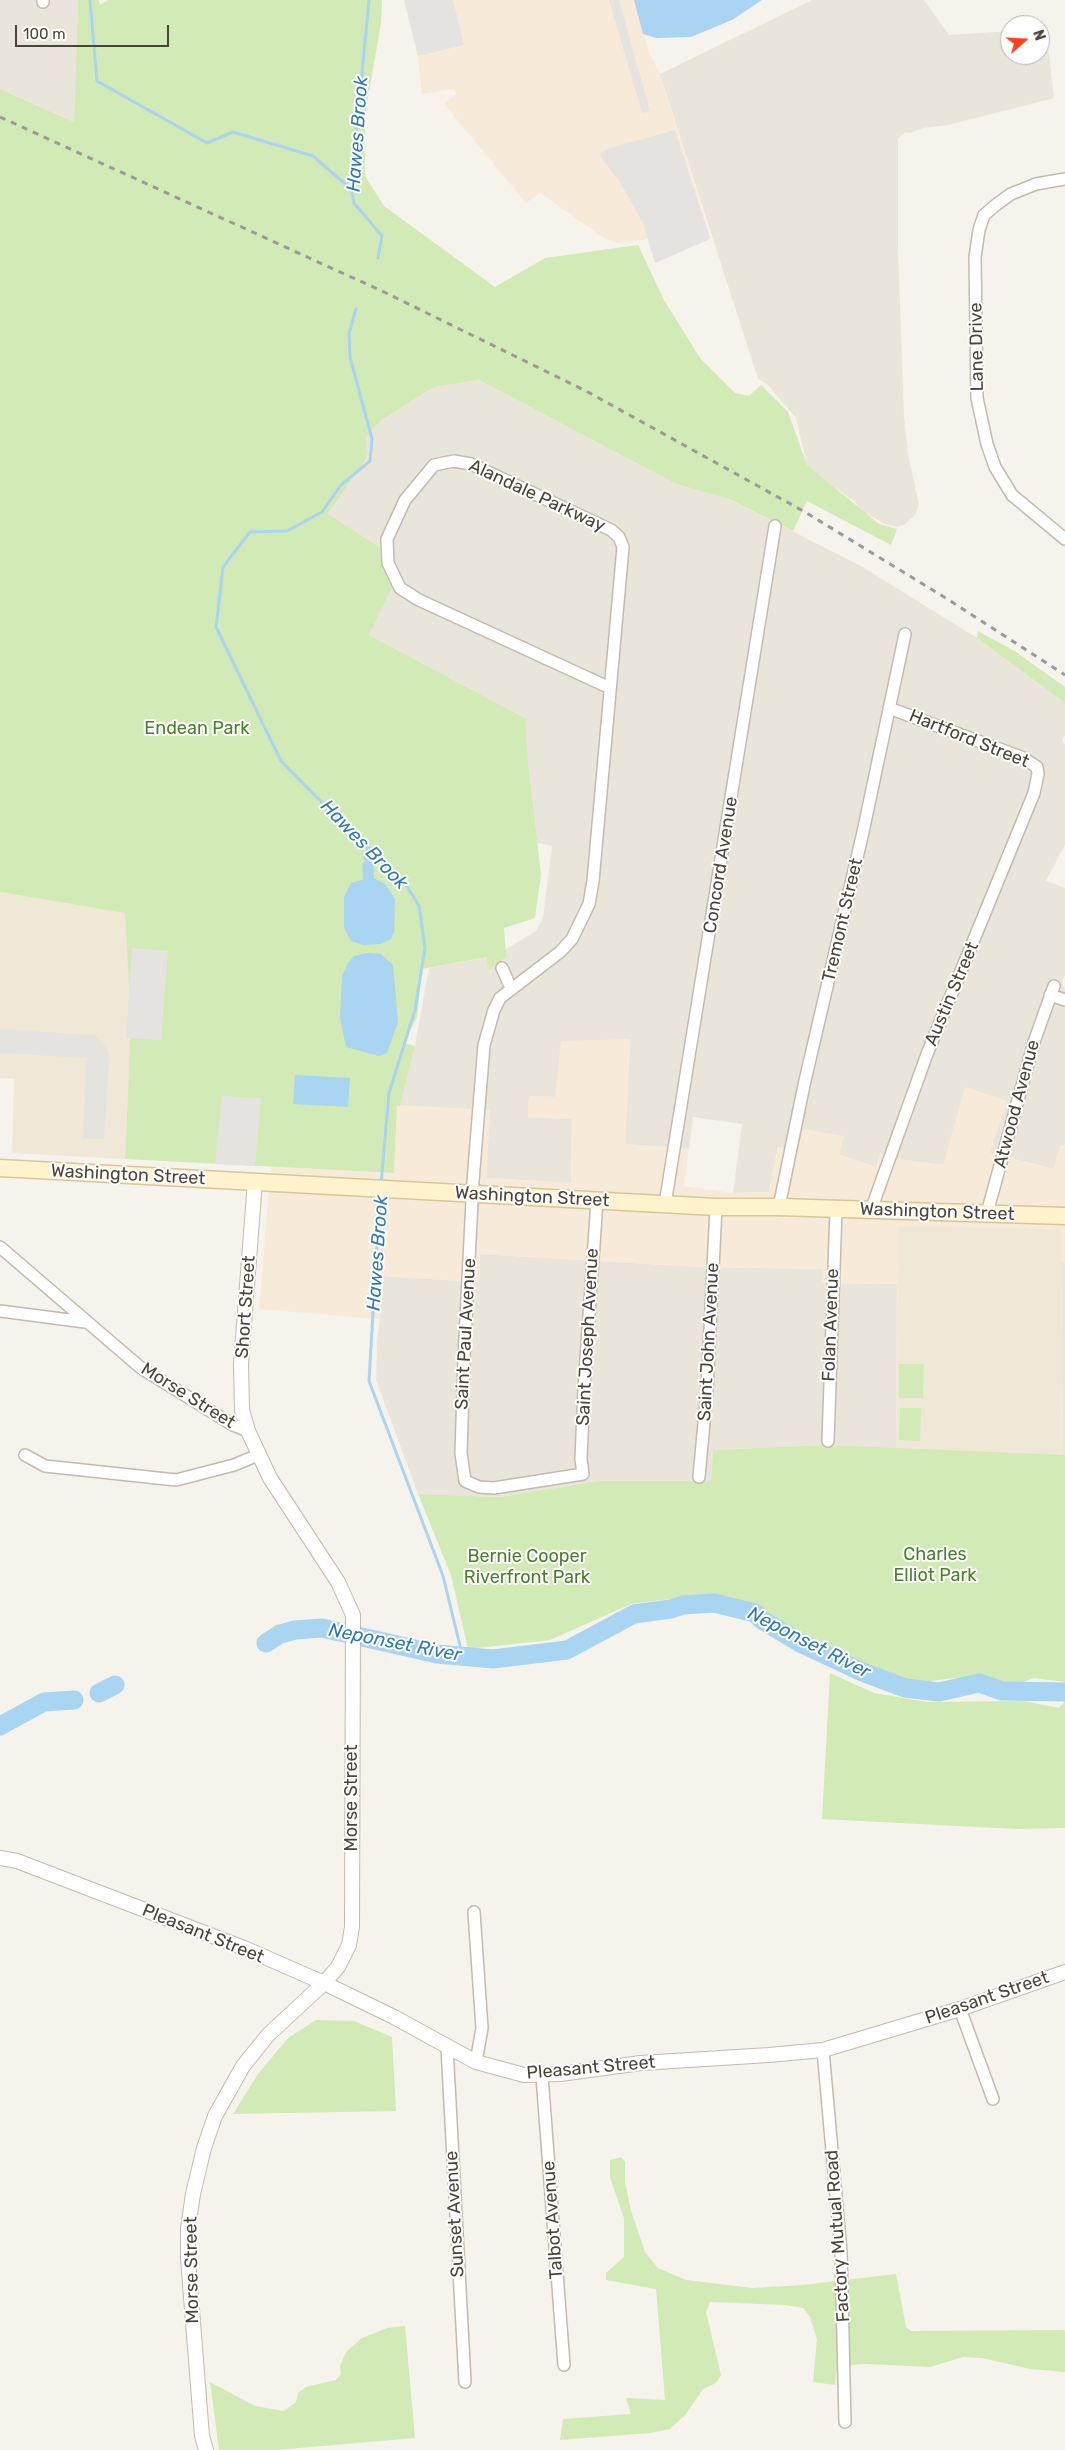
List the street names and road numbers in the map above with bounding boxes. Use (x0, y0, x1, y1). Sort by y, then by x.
street label: Lane Drive (965, 302, 989, 392)
street label: Alandale Parkway (465, 455, 609, 537)
street label: Hartford Street (906, 705, 1032, 773)
street label: Concord Avenue (700, 795, 742, 935)
street label: Tremont Street (818, 856, 868, 984)
street label: Austin Street (920, 939, 984, 1049)
street label: Atwood Avenue (990, 1038, 1044, 1170)
street label: Washington Street (50, 1160, 206, 1190)
street label: Washington Street (454, 1182, 610, 1212)
street label: Washington Street (859, 1199, 1015, 1225)
street label: Saint Joseph Avenue (573, 1248, 603, 1426)
street label: Short Street (232, 1255, 260, 1359)
street label: Saint Paul Avenue (451, 1258, 481, 1410)
street label: Saint John Avenue (694, 1262, 724, 1422)
street label: Folan Avenue (818, 1268, 844, 1382)
street label: Morse Street (137, 1358, 239, 1434)
street label: Morse Street (341, 1744, 363, 1852)
street label: Pleasant Street (139, 1900, 267, 1968)
street label: Pleasant Street (922, 1967, 1052, 2029)
street label: Pleasant Street (526, 2052, 656, 2084)
street label: Factory Mutual Road (821, 2149, 855, 2323)
street label: Sunset Avenue (441, 2150, 469, 2278)
street label: Talbot Avenue (538, 2160, 568, 2280)
street label: Morse Street (180, 2216, 204, 2324)

